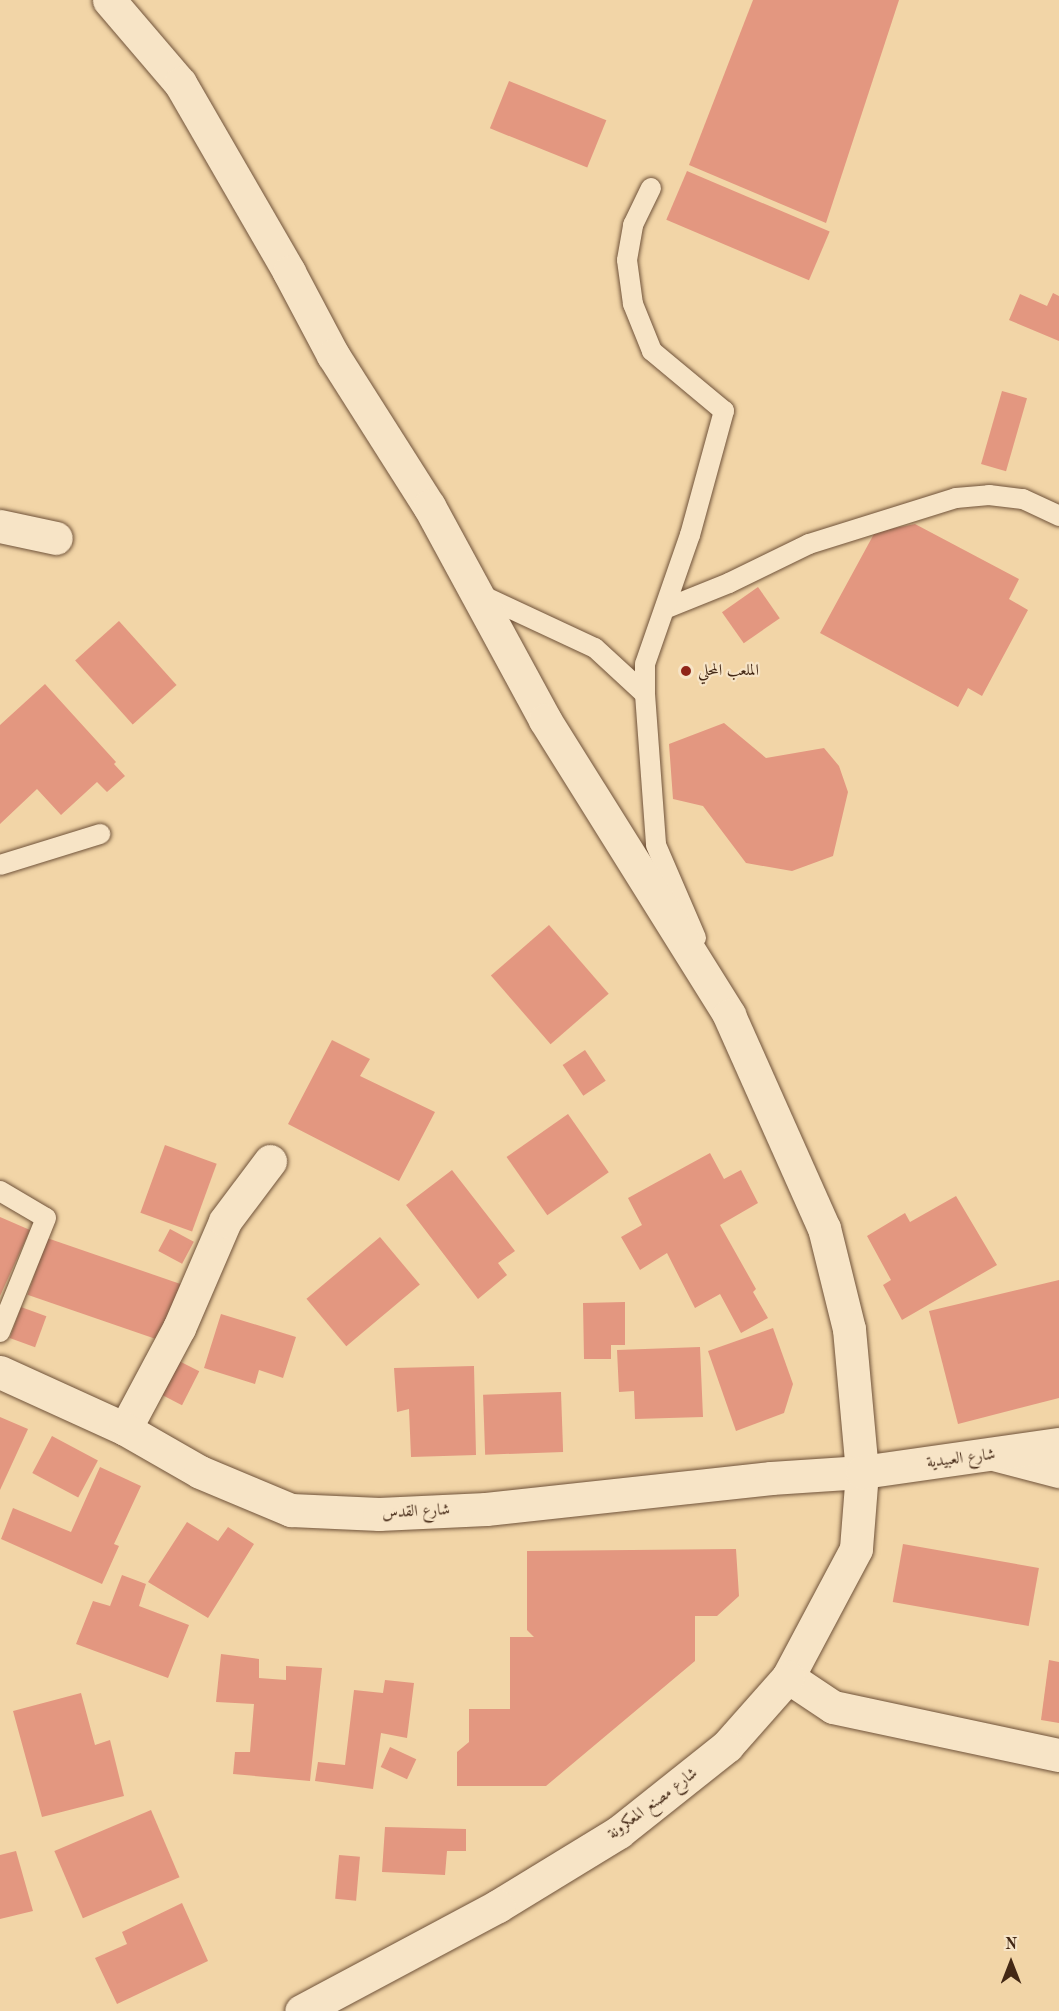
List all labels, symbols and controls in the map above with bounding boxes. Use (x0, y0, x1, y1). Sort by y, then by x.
place label: الملعب المحلي (698, 661, 759, 681)
marker: الملعب المحلي (679, 664, 693, 678)
street label: شارع العبيدية (926, 1445, 996, 1473)
street label: شارع القدس (382, 1501, 450, 1523)
street label: شارع مصنع المعكرونة (604, 1764, 702, 1844)
north arrow (981, 1933, 1041, 1993)
text: N (1005, 1937, 1017, 1953)

